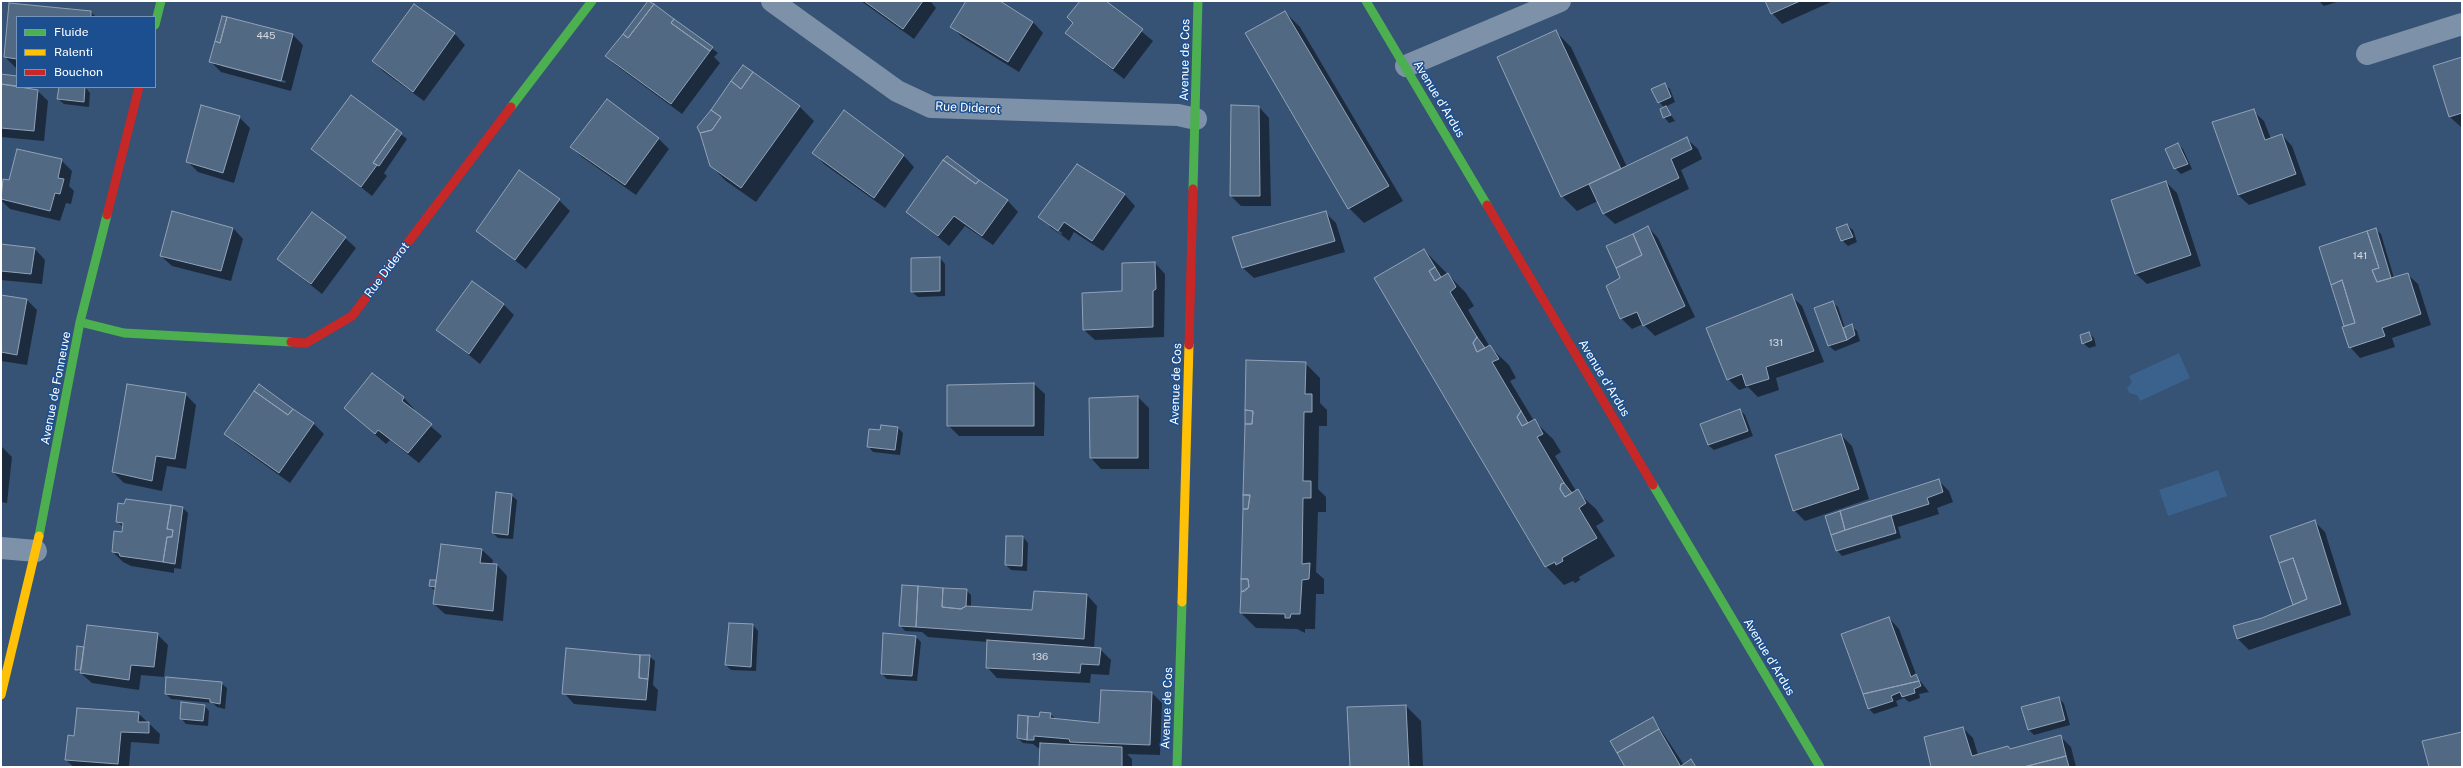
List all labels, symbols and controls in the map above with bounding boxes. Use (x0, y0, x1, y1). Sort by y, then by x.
legend (16, 16, 156, 88)
street label: Avenue de Cos (1177, 19, 1193, 101)
text: Fluide (54, 25, 89, 39)
house number: 445 (257, 30, 275, 42)
text: Ralenti (54, 45, 93, 59)
street label: Avenue d'Ardus (1410, 58, 1468, 140)
text: Bouchon (54, 65, 103, 79)
street label: Rue Diderot (935, 99, 1001, 117)
street label: Rue Diderot (361, 239, 413, 301)
house number: 141 (2353, 250, 2367, 262)
street label: Avenue de Fonneuve (38, 330, 74, 446)
street label: Avenue d'Ardus (1575, 337, 1633, 419)
house number: 131 (1769, 337, 1783, 349)
street label: Avenue de Cos (1167, 343, 1185, 425)
street label: Avenue d'Ardus (1740, 616, 1798, 698)
house number: 136 (1032, 651, 1048, 663)
street label: Avenue de Cos (1158, 667, 1176, 749)

